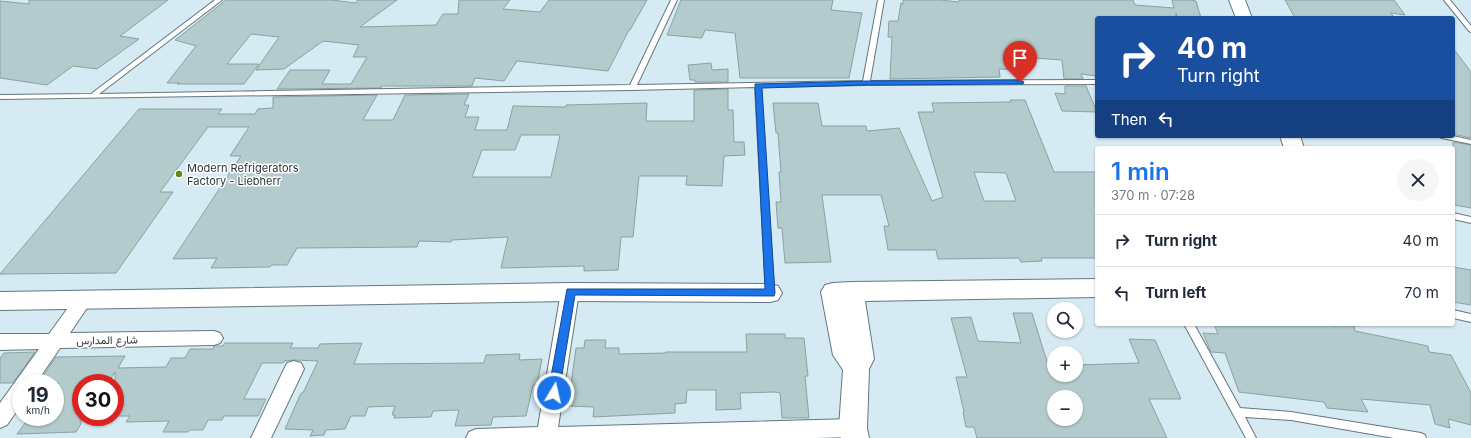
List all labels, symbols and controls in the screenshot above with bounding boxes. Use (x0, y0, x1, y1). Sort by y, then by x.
text: 40 m (1177, 31, 1247, 65)
icon: right (1111, 32, 1163, 84)
pin (1003, 41, 1037, 82)
icon: arrive (1009, 47, 1031, 69)
text: Turn right (1177, 65, 1260, 86)
icon: left (1155, 108, 1177, 130)
text: Then (1111, 110, 1147, 129)
text: 1 min (1111, 157, 1170, 186)
button: close (1397, 159, 1439, 201)
place label: Modern Refrigerators Factory - Liebherr (187, 161, 299, 188)
marker: Modern Refrigerators Factory - Liebherr (174, 169, 184, 179)
text: 370 m · 07:28 (1111, 187, 1195, 203)
icon: right (1111, 230, 1133, 252)
text: Turn right (1145, 231, 1217, 250)
text: 40 m (1402, 231, 1439, 250)
icon: left (1111, 282, 1133, 304)
text: Turn left (1145, 283, 1206, 302)
text: 70 m (1404, 283, 1439, 302)
map controls (1047, 302, 1083, 426)
button: search (1047, 302, 1083, 338)
street label: شارع المدارس (76, 332, 138, 349)
button: + (1047, 346, 1083, 382)
position arrow (533, 372, 575, 414)
speed limit sign: 30 (72, 374, 124, 426)
text: 19 (27, 383, 49, 407)
button: − (1047, 390, 1083, 426)
text: km/h (26, 404, 50, 416)

